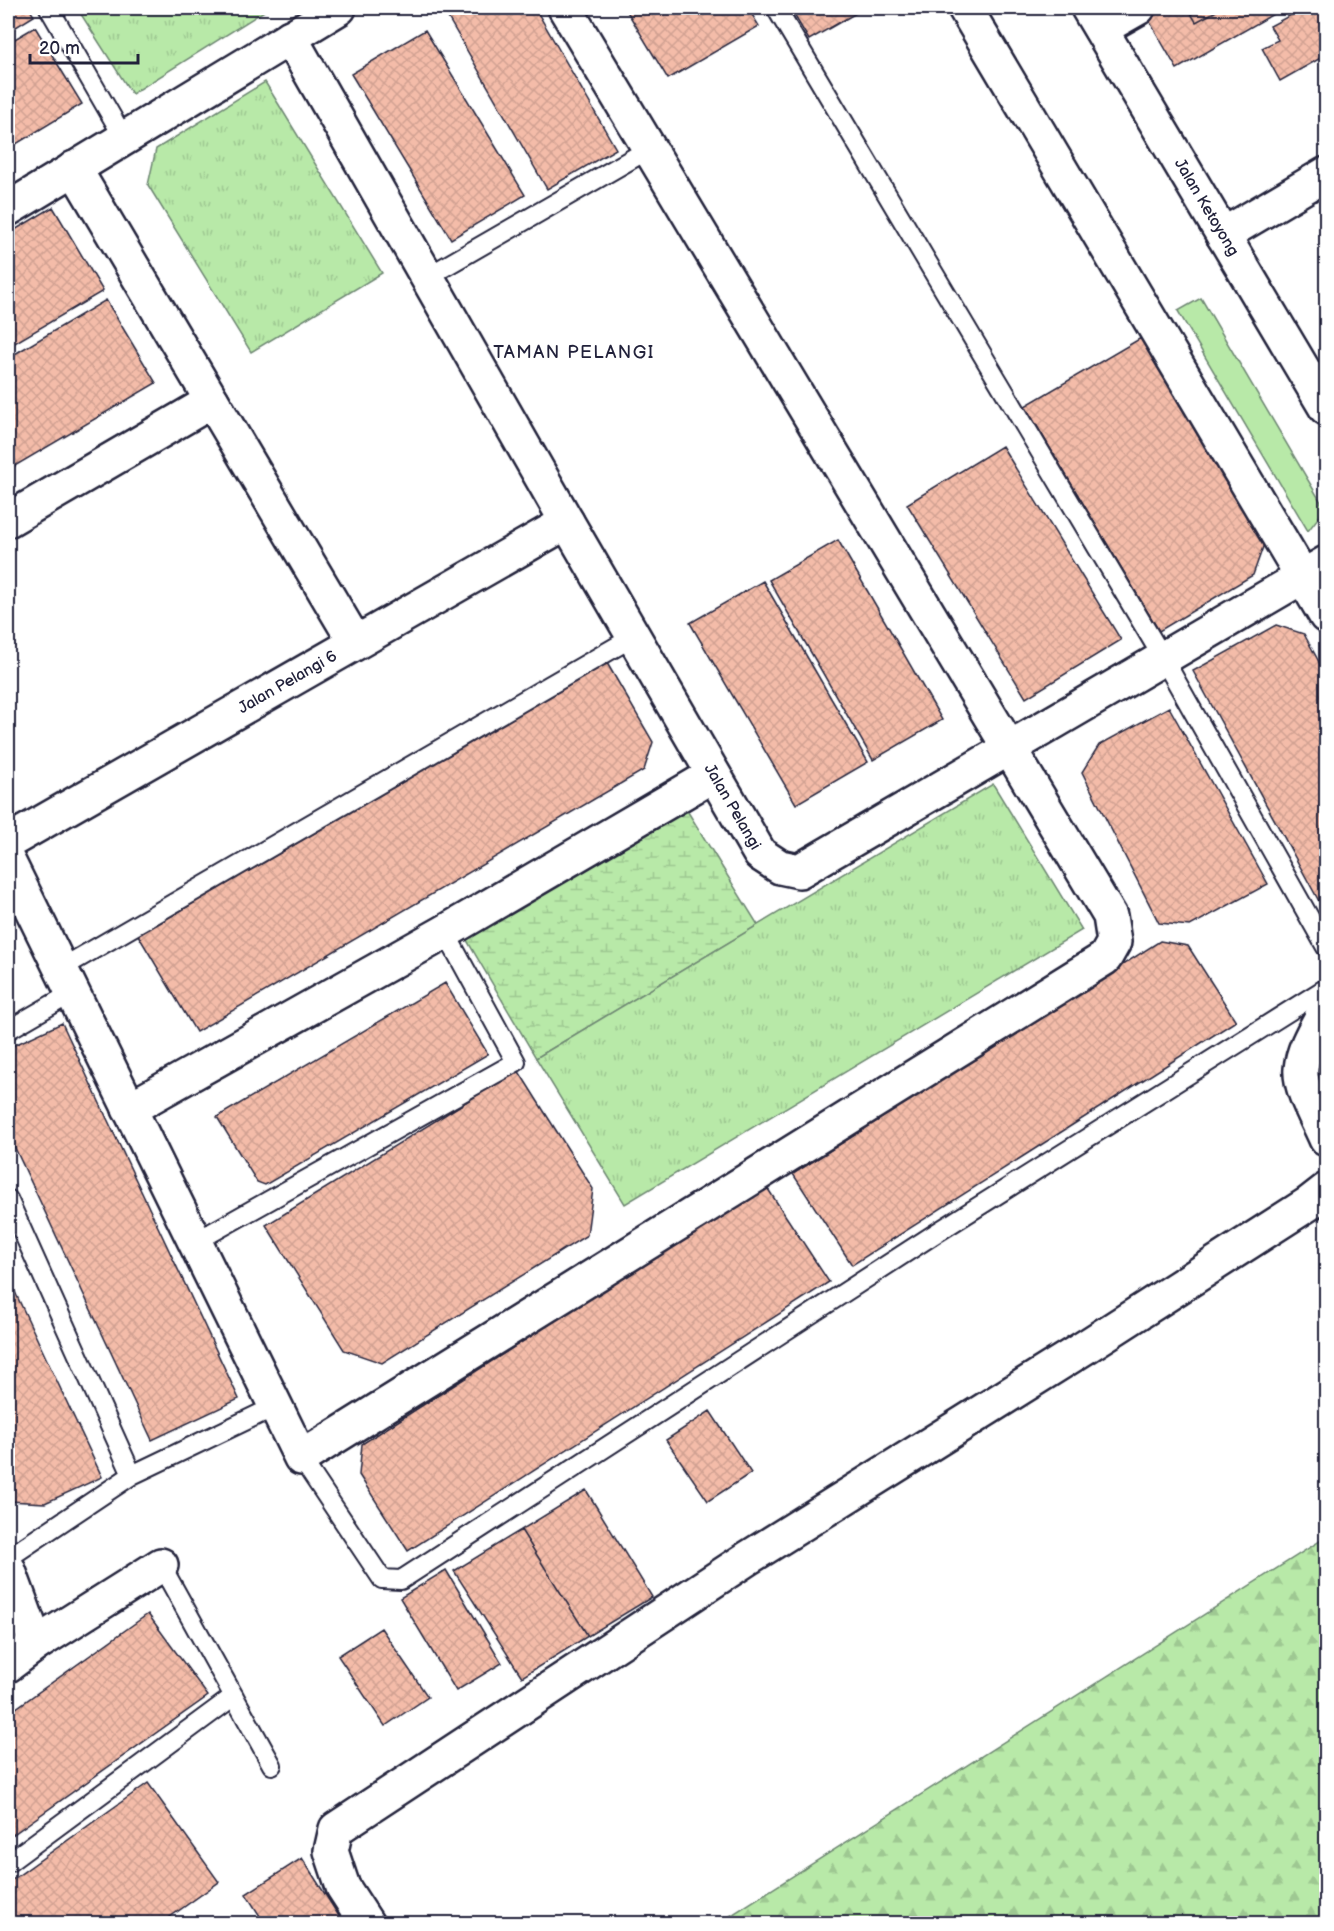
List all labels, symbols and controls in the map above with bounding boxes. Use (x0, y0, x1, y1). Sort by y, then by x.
scale bar (30, 27, 138, 65)
text: 20 m (39, 38, 80, 59)
street label: Jalan Ketoyong (1170, 155, 1243, 260)
district label: TAMAN PELANGI (493, 342, 655, 363)
street label: Jalan Pelangi 6 (235, 646, 340, 718)
street label: Jalan Pelangi (700, 760, 765, 853)

